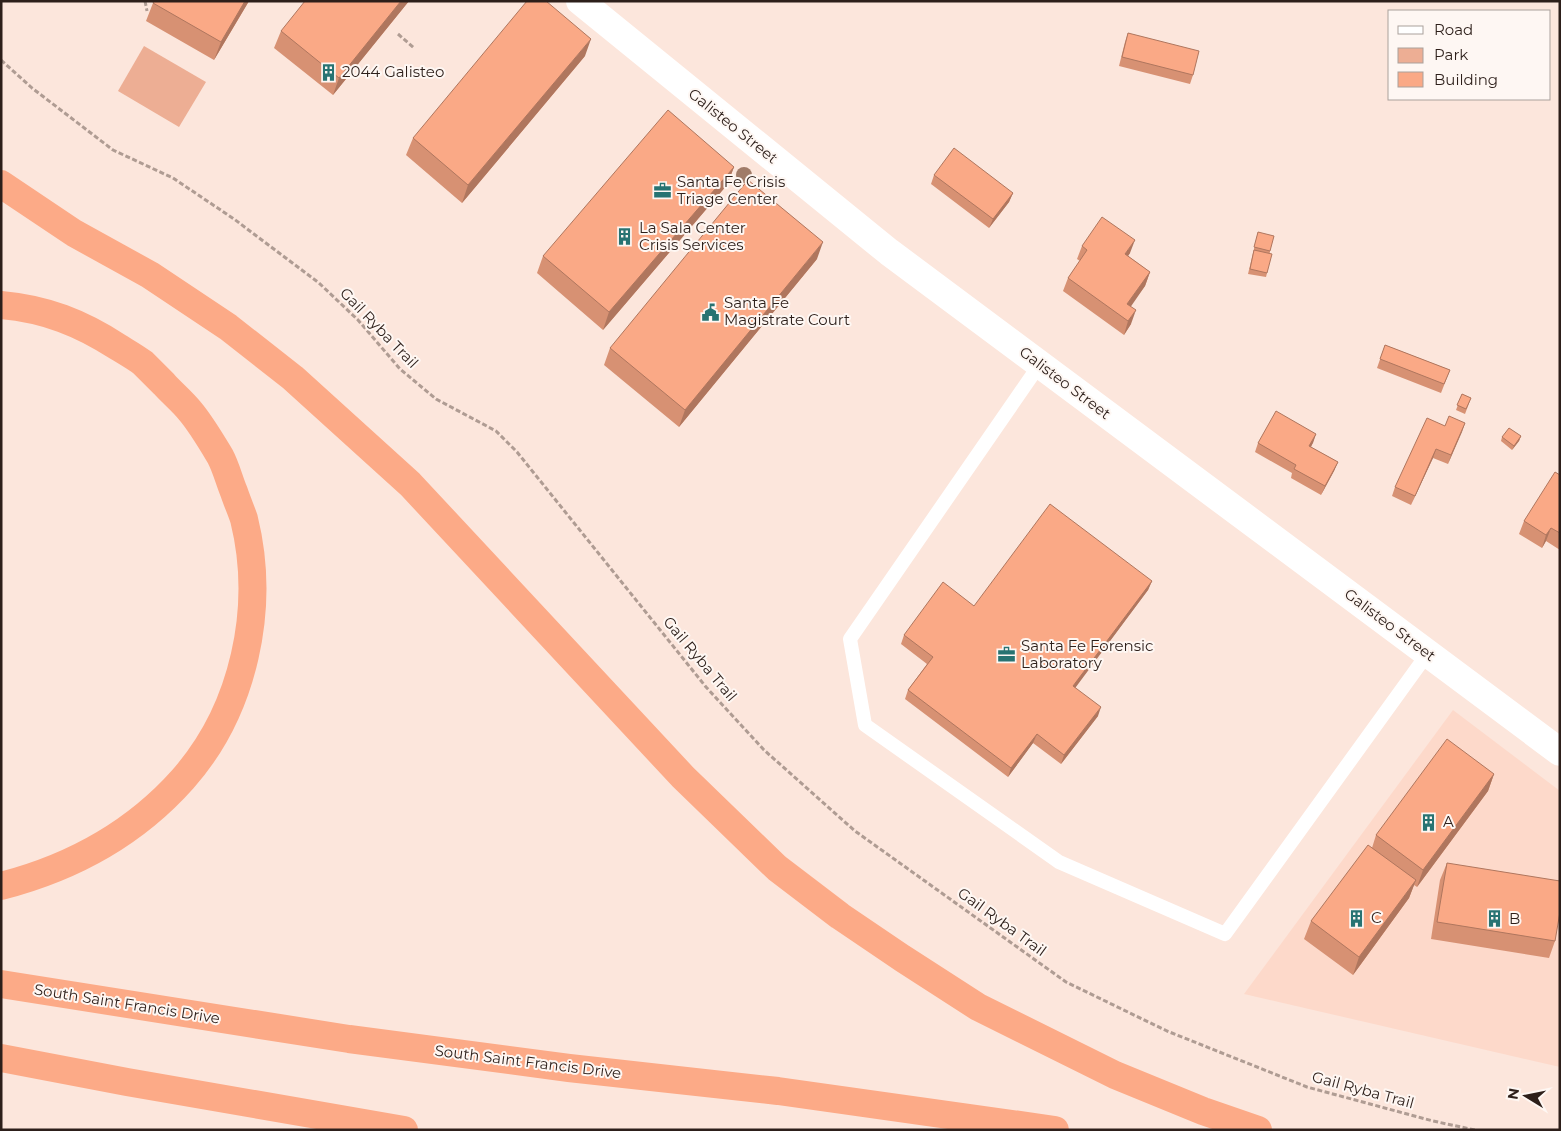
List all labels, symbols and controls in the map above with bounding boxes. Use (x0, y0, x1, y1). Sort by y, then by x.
legend (1388, 10, 1551, 100)
text: Road (1434, 20, 1473, 39)
text: Park (1434, 45, 1468, 64)
building icon: 2044 Galisteo (318, 62, 338, 82)
place label: 2044 Galisteo (342, 62, 444, 81)
text: Building (1434, 70, 1498, 89)
street label: Galisteo Street (685, 84, 782, 167)
place label: Santa Fe Crisis Triage Center (677, 172, 785, 208)
office icon: Santa Fe Crisis Triage Center (653, 181, 673, 201)
place label: La Sala Center Crisis Services (639, 218, 746, 254)
building icon: La Sala Center Crisis Services (615, 227, 635, 247)
street label: Gail Ryba Trail (336, 283, 423, 372)
place label: Santa Fe Magistrate Court (724, 293, 850, 329)
public building icon: Santa Fe Magistrate Court (700, 302, 720, 322)
street label: Galisteo Street (1016, 342, 1115, 423)
street label: Galisteo Street (1341, 584, 1440, 665)
street label: Gail Ryba Trail (659, 612, 741, 705)
place label: Santa Fe Forensic Laboratory (1021, 636, 1153, 672)
office icon: Santa Fe Forensic Laboratory (997, 645, 1017, 665)
building icon: A (1419, 812, 1439, 832)
place label: A (1443, 812, 1454, 831)
street label: Gail Ryba Trail (954, 883, 1050, 960)
building icon: C (1347, 908, 1367, 928)
place label: C (1371, 908, 1382, 927)
building icon: B (1485, 909, 1505, 929)
place label: B (1509, 909, 1520, 928)
street label: South Saint Francis Drive (33, 979, 221, 1028)
street label: South Saint Francis Drive (434, 1041, 622, 1082)
street label: Gail Ryba Trail (1310, 1067, 1416, 1112)
north arrow (1501, 1071, 1551, 1121)
text: N (1503, 1087, 1523, 1101)

